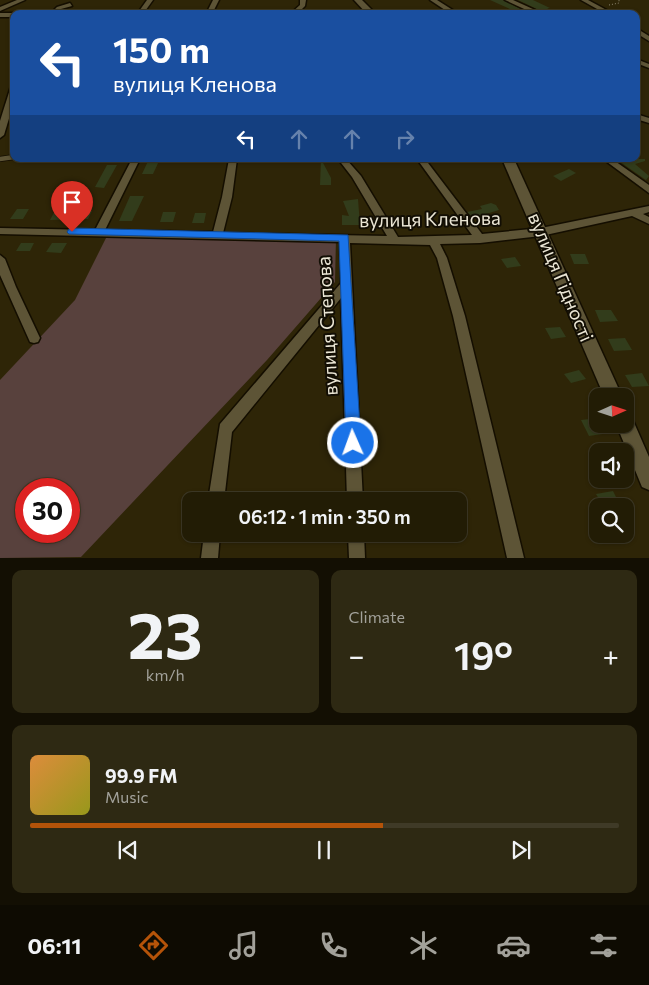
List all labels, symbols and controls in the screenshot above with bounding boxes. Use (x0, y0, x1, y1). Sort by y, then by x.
text: 150 m (113, 27, 210, 70)
icon: left (30, 30, 95, 95)
text: вулиця Кленова (113, 70, 277, 97)
icon: left (232, 125, 260, 153)
icon: ahead (285, 125, 313, 153)
icon: ahead (338, 125, 366, 153)
icon: right (391, 125, 419, 153)
pin (51, 181, 93, 232)
icon: arrive (58, 188, 86, 216)
street label: вулиця Кленова (359, 206, 501, 231)
street label: вулиця Гідності (524, 209, 599, 345)
street label: вулиця Степова (311, 256, 342, 396)
north arrow (589, 388, 634, 432)
map controls (589, 388, 634, 543)
position arrow (326, 416, 378, 468)
button: sound (589, 443, 634, 488)
speed limit sign: 30 (15, 478, 80, 543)
button: search (589, 498, 634, 543)
text: 06:12 · 1 min · 350 m (239, 505, 410, 528)
text: 23 (128, 593, 203, 672)
text: Climate (349, 607, 405, 626)
text: 19° (454, 631, 513, 678)
text: − (349, 638, 364, 672)
text: + (603, 638, 619, 672)
text: km/h (146, 665, 185, 684)
text: 99.9 FM (105, 764, 178, 787)
text: Music (105, 787, 149, 806)
icon: previous (114, 836, 142, 864)
icon: pause (310, 836, 338, 864)
icon: next (507, 836, 535, 864)
icon: directions (136, 928, 171, 963)
icon: music (226, 928, 261, 963)
icon: phone (316, 928, 351, 963)
icon: climate (406, 928, 441, 963)
icon: car (496, 928, 531, 963)
icon: filters (586, 928, 621, 963)
text: 06:11 (28, 932, 81, 959)

